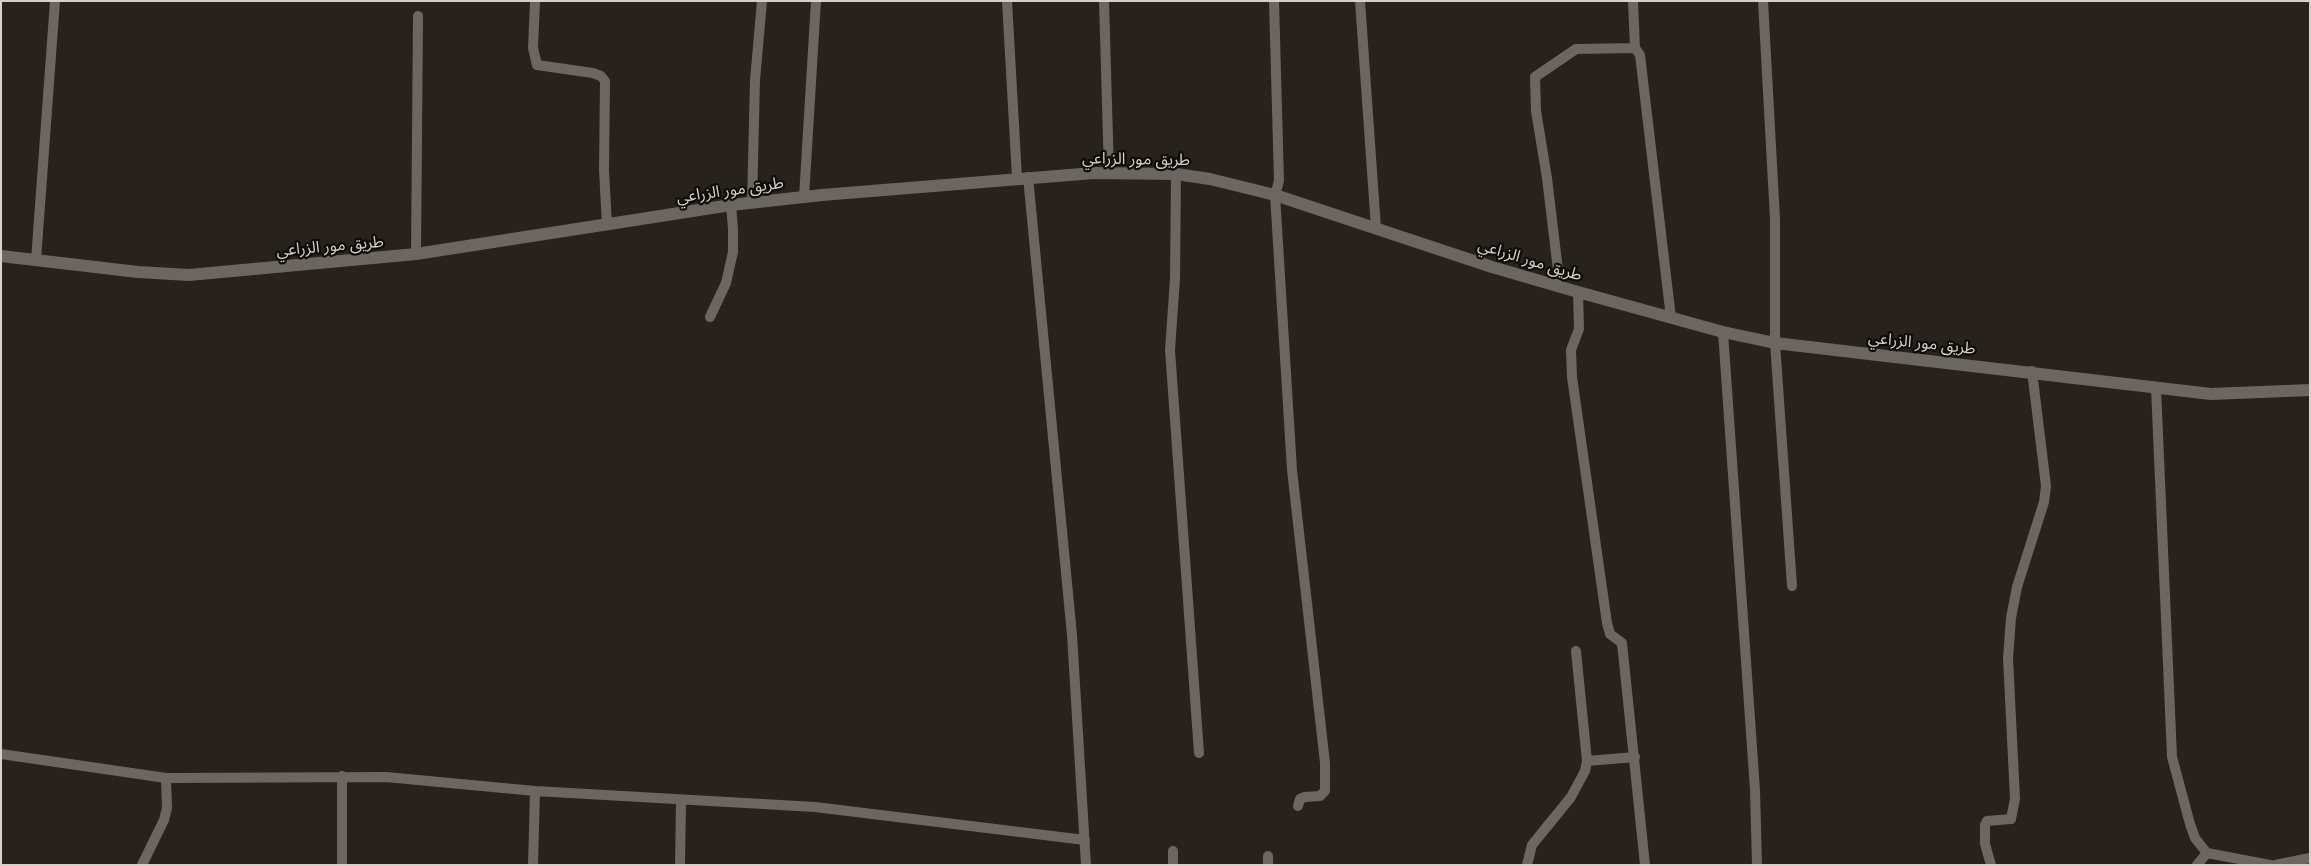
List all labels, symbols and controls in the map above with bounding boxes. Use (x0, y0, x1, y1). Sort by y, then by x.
street label: طريق مور الزراعي (1082, 148, 1190, 170)
street label: طريق مور الزراعي (675, 173, 785, 207)
street label: طريق مور الزراعي (275, 232, 385, 260)
street label: طريق مور الزراعي (1476, 235, 1584, 285)
street label: طريق مور الزراعي (1867, 328, 1977, 358)

